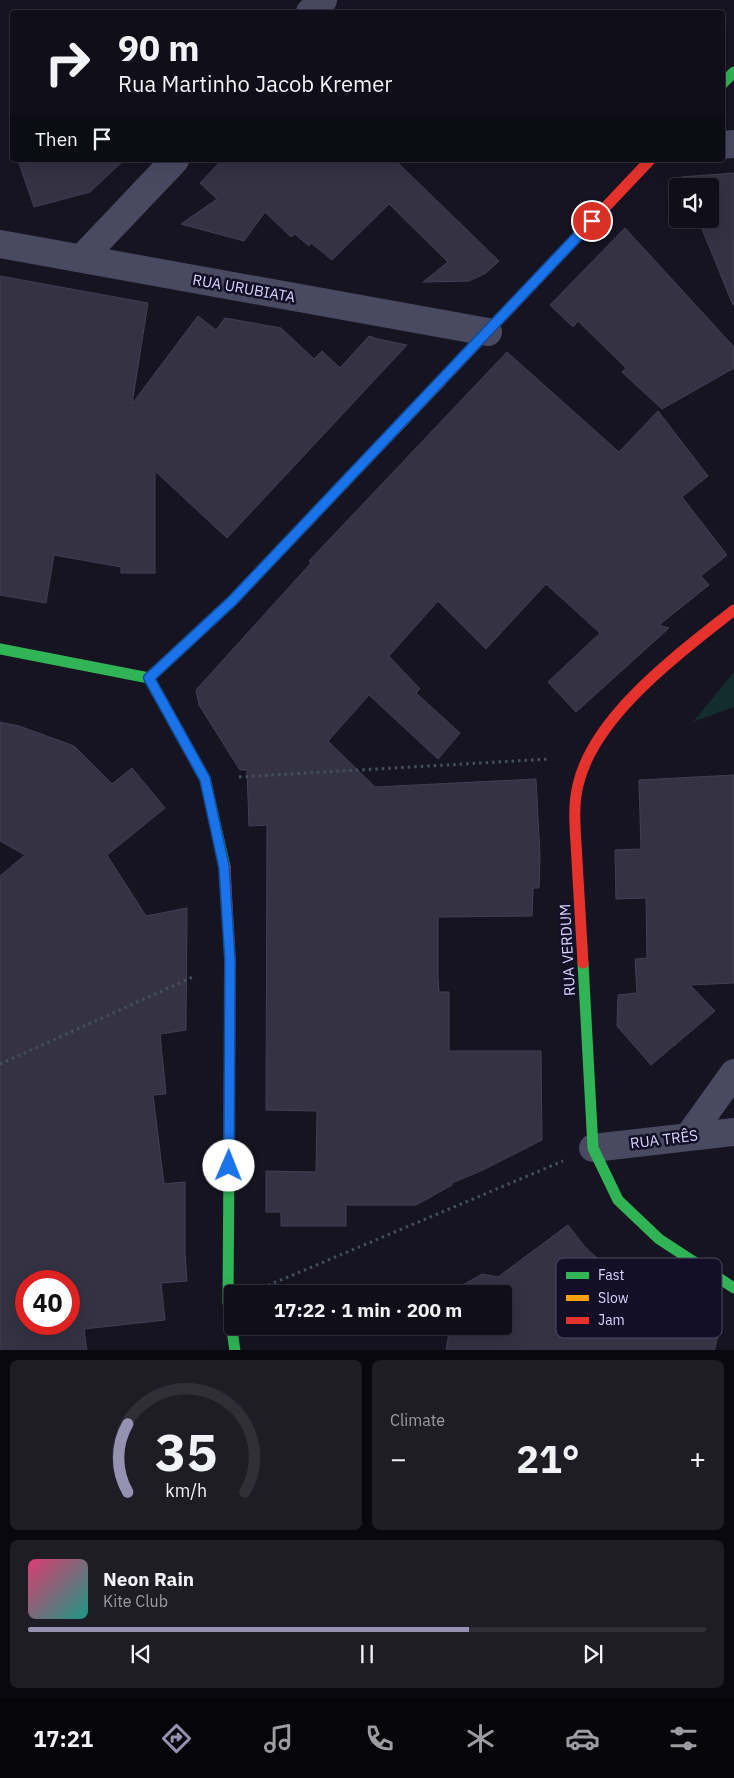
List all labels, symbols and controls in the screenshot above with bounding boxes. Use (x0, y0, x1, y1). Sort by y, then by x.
text: 90 m (118, 25, 200, 71)
icon: right (35, 30, 100, 95)
text: Rua Martinho Jacob Kremer (118, 69, 392, 98)
icon: arrive (88, 125, 116, 153)
text: Then (35, 127, 78, 151)
map controls (669, 178, 719, 228)
button: sound (669, 178, 719, 228)
pin (571, 200, 613, 242)
icon: arrive (578, 207, 606, 235)
street label: RUA URUBIATA (191, 270, 297, 306)
street label: RUA VERDUM (555, 903, 579, 997)
street label: RUA TRÊS (629, 1125, 699, 1153)
position arrow (202, 1139, 254, 1191)
legend (556, 1258, 722, 1338)
text: Fast (598, 1266, 624, 1284)
speed limit sign: 40 (15, 1270, 80, 1335)
text: Slow (598, 1289, 629, 1307)
text: 17:22 · 1 min · 200 m (274, 1298, 462, 1322)
text: Jam (598, 1311, 625, 1329)
text: Climate (390, 1410, 445, 1430)
text: 35 (155, 1418, 217, 1485)
text: 21° (516, 1434, 580, 1483)
text: − (390, 1440, 407, 1477)
text: + (689, 1440, 706, 1477)
text: km/h (165, 1479, 207, 1502)
text: Neon Rain (103, 1567, 194, 1591)
text: Kite Club (103, 1591, 168, 1611)
icon: previous (127, 1640, 155, 1668)
icon: pause (353, 1640, 381, 1668)
icon: next (579, 1640, 607, 1668)
icon: directions (159, 1721, 194, 1756)
icon: music (261, 1721, 296, 1756)
icon: phone (362, 1721, 397, 1756)
icon: climate (463, 1721, 498, 1756)
icon: car (565, 1721, 600, 1756)
icon: filters (666, 1721, 701, 1756)
text: 17:21 (33, 1724, 93, 1753)

